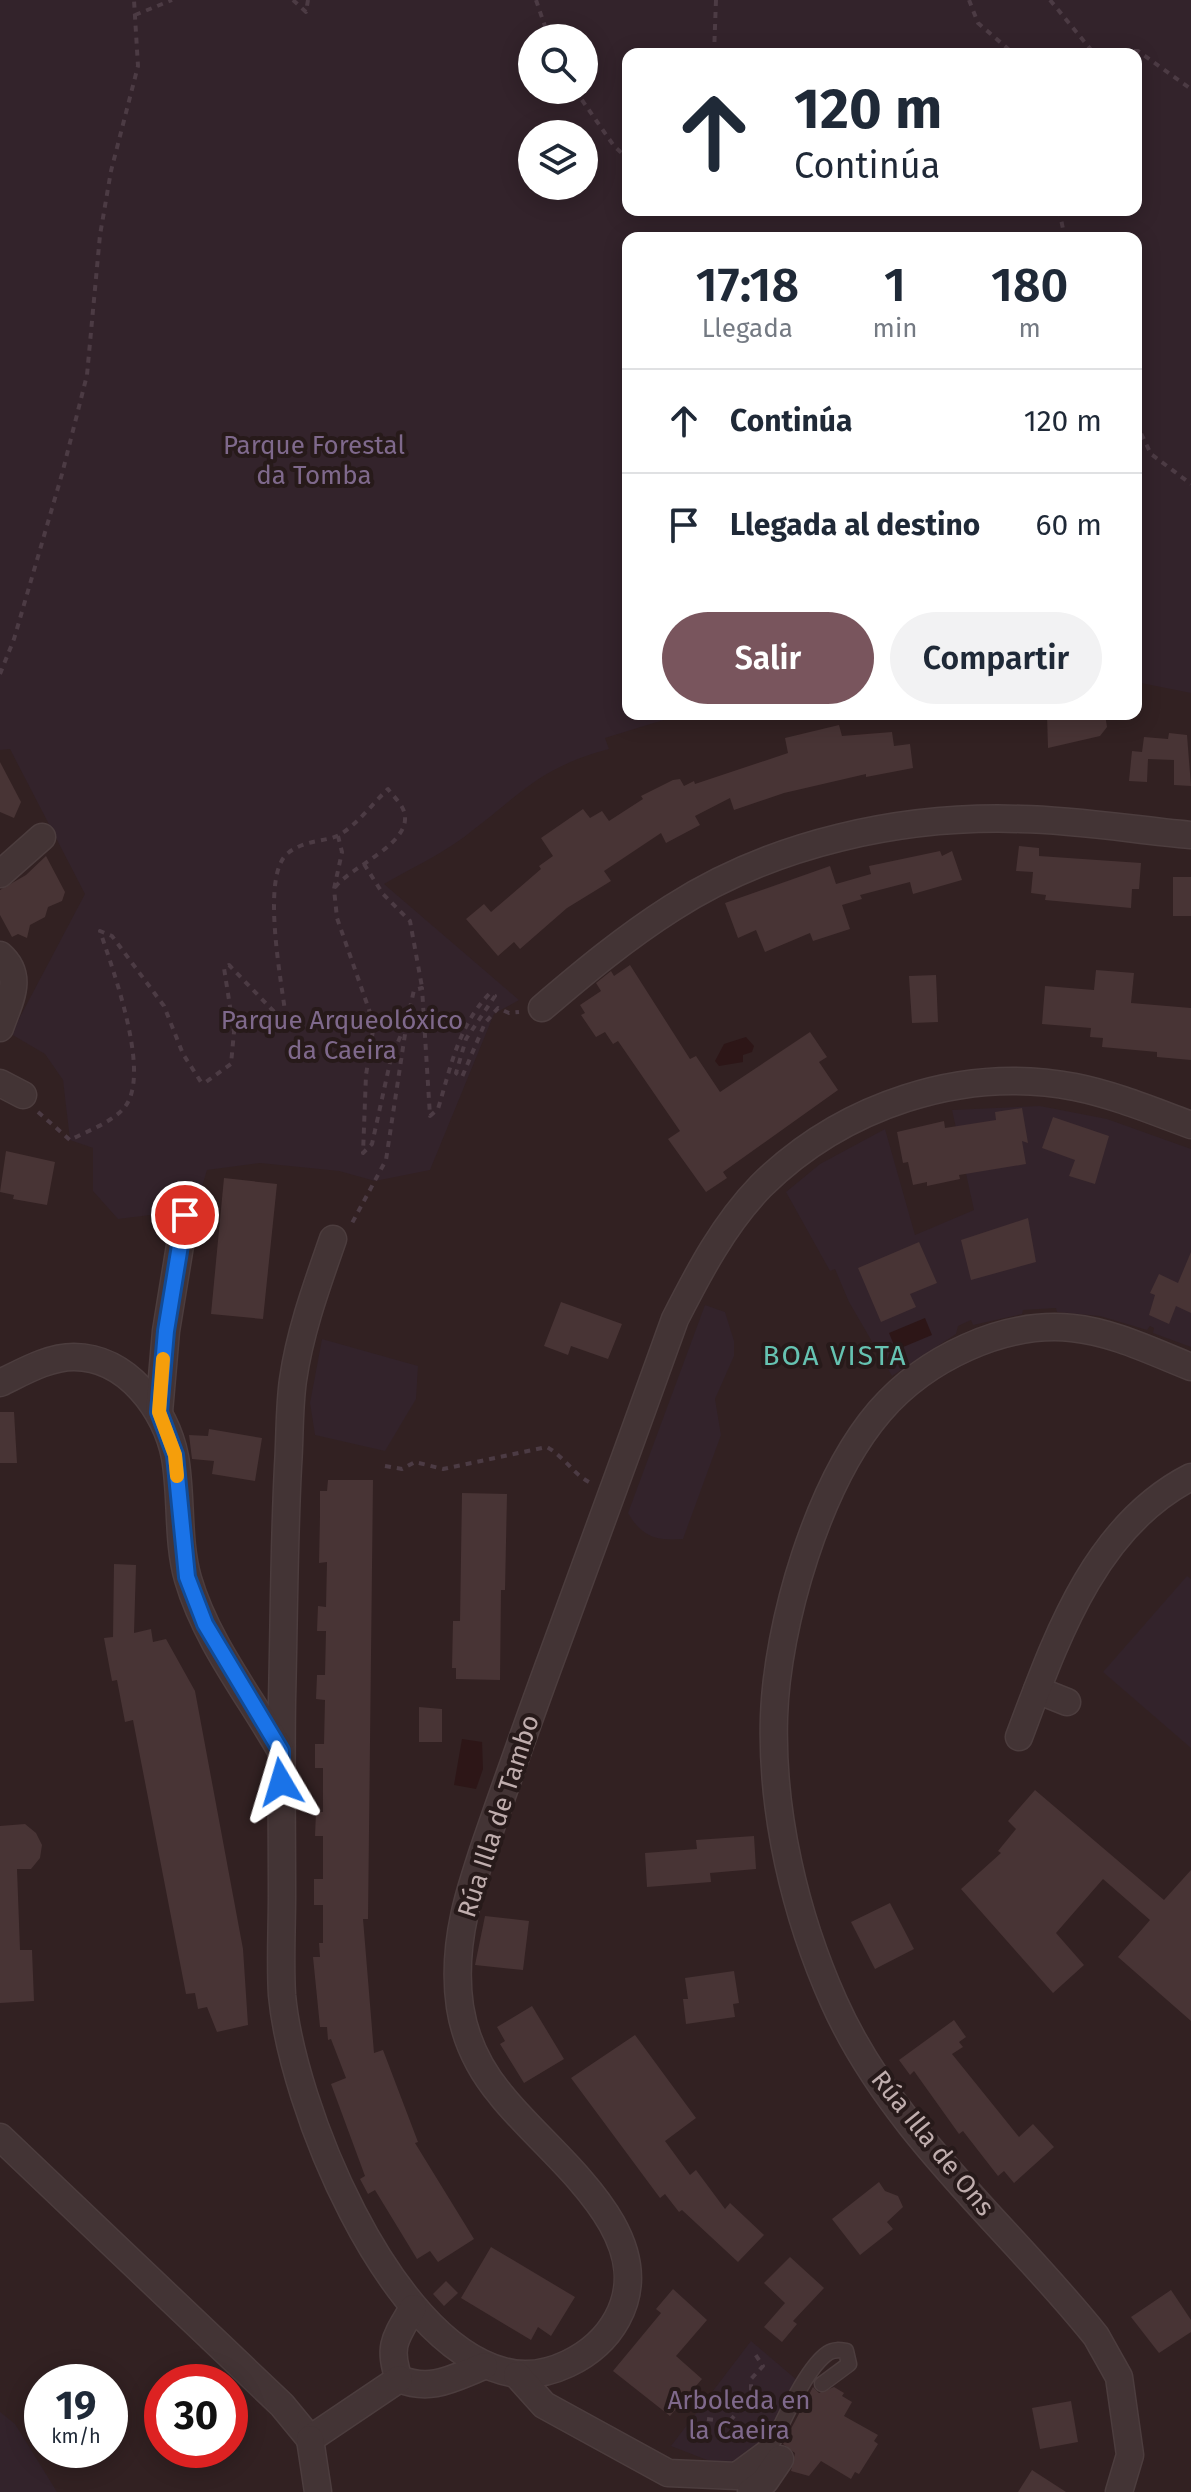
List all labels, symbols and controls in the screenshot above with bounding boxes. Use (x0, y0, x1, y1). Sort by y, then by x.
map controls (518, 24, 598, 200)
button: search (518, 24, 598, 104)
text: 120 m (794, 76, 942, 143)
icon: ahead (662, 80, 766, 184)
button: layers (518, 120, 598, 200)
text: Continúa (794, 144, 940, 188)
text: 17:18 (696, 256, 799, 314)
text: 1 (884, 256, 906, 314)
text: 180 (991, 256, 1068, 314)
text: Llegada (702, 313, 793, 344)
text: min (873, 313, 917, 344)
text: m (1019, 313, 1041, 344)
icon: ahead (662, 399, 706, 443)
text: Continúa (730, 403, 852, 439)
text: 120 m (1024, 403, 1102, 439)
park label: Parque Forestal da Tomba (223, 430, 405, 491)
icon: arrive (662, 503, 706, 547)
text: Llegada al destino (730, 507, 980, 543)
text: 60 m (1036, 507, 1102, 543)
button: Salir (662, 612, 874, 704)
button: Compartir (890, 612, 1102, 704)
park label: Parque Arqueolóxico da Caeira (221, 1005, 463, 1066)
pin (151, 1181, 219, 1249)
icon: arrive (163, 1193, 207, 1237)
district label: BOA VISTA (762, 1339, 908, 1372)
street label: Rúa Illa de Tambo (451, 1711, 546, 1922)
position arrow (239, 1740, 323, 1824)
street label: Rúa Illa de Ons (865, 2065, 1001, 2222)
speed limit sign: 30 (144, 2364, 248, 2468)
text: 19 (56, 2382, 96, 2430)
park label: Arboleda en la Caeira (667, 2385, 811, 2446)
text: km/h (51, 2424, 101, 2448)

